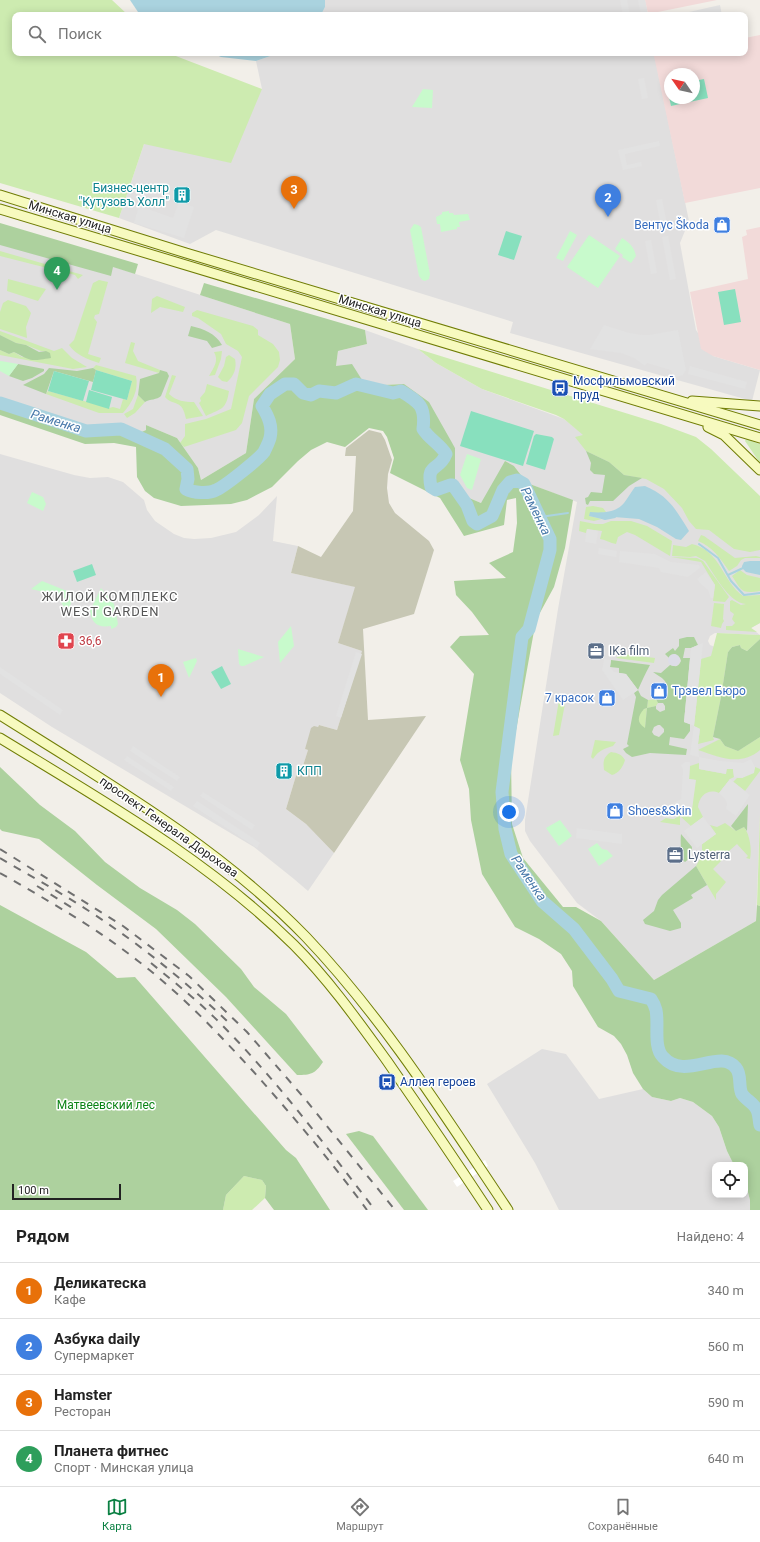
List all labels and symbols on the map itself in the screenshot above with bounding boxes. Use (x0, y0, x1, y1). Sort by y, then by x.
north arrow (664, 68, 700, 104)
pin: 3 (281, 176, 307, 209)
place label: Бизнес-центр "Кутузовъ Холл" (78, 181, 169, 209)
pin: 2 (595, 184, 621, 217)
building icon: Бизнес-центр "Кутузовъ Холл" (172, 185, 192, 205)
street label: Минская улица (27, 198, 113, 236)
shop icon: Вентус Škoda (712, 215, 732, 235)
place label: Вентус Škoda (634, 217, 709, 232)
pin: 4 (44, 257, 70, 290)
street label: Минская улица (337, 292, 423, 330)
place label: Мосфильмовский пруд (573, 374, 675, 402)
bus stop icon: Мосфильмовский пруд (550, 378, 570, 398)
water label: Раменка (29, 406, 83, 436)
water label: Раменка (518, 484, 554, 538)
district label: ЖИЛОЙ КОМПЛЕКС WEST GARDEN (42, 589, 178, 619)
pharmacy icon: 36,6 (56, 631, 76, 651)
place label: 36,6 (79, 634, 102, 648)
office icon: IKa film (586, 641, 606, 661)
place label: IKa film (609, 644, 649, 658)
pin: 1 (148, 664, 174, 697)
shop icon: Трэвел Бюро (649, 681, 669, 701)
place label: Трэвел Бюро (672, 684, 746, 698)
shop icon: 7 красок (597, 688, 617, 708)
place label: 7 красок (545, 691, 595, 705)
building icon: КПП (274, 761, 294, 781)
place label: КПП (297, 764, 322, 778)
street label: проспект Генерала Дорохова (97, 774, 241, 880)
shop icon: Shoes&Skin (605, 801, 625, 821)
your location (499, 802, 519, 822)
place label: Shoes&Skin (628, 804, 691, 818)
office icon: Lysterra (665, 845, 685, 865)
place label: Lysterra (688, 848, 730, 862)
water label: Раменка (508, 852, 550, 904)
bus stop icon: Аллея героев (377, 1072, 397, 1092)
place label: Аллея героев (400, 1075, 476, 1089)
park label: Матвеевский лес (57, 1098, 155, 1112)
scale bar (12, 1182, 121, 1201)

